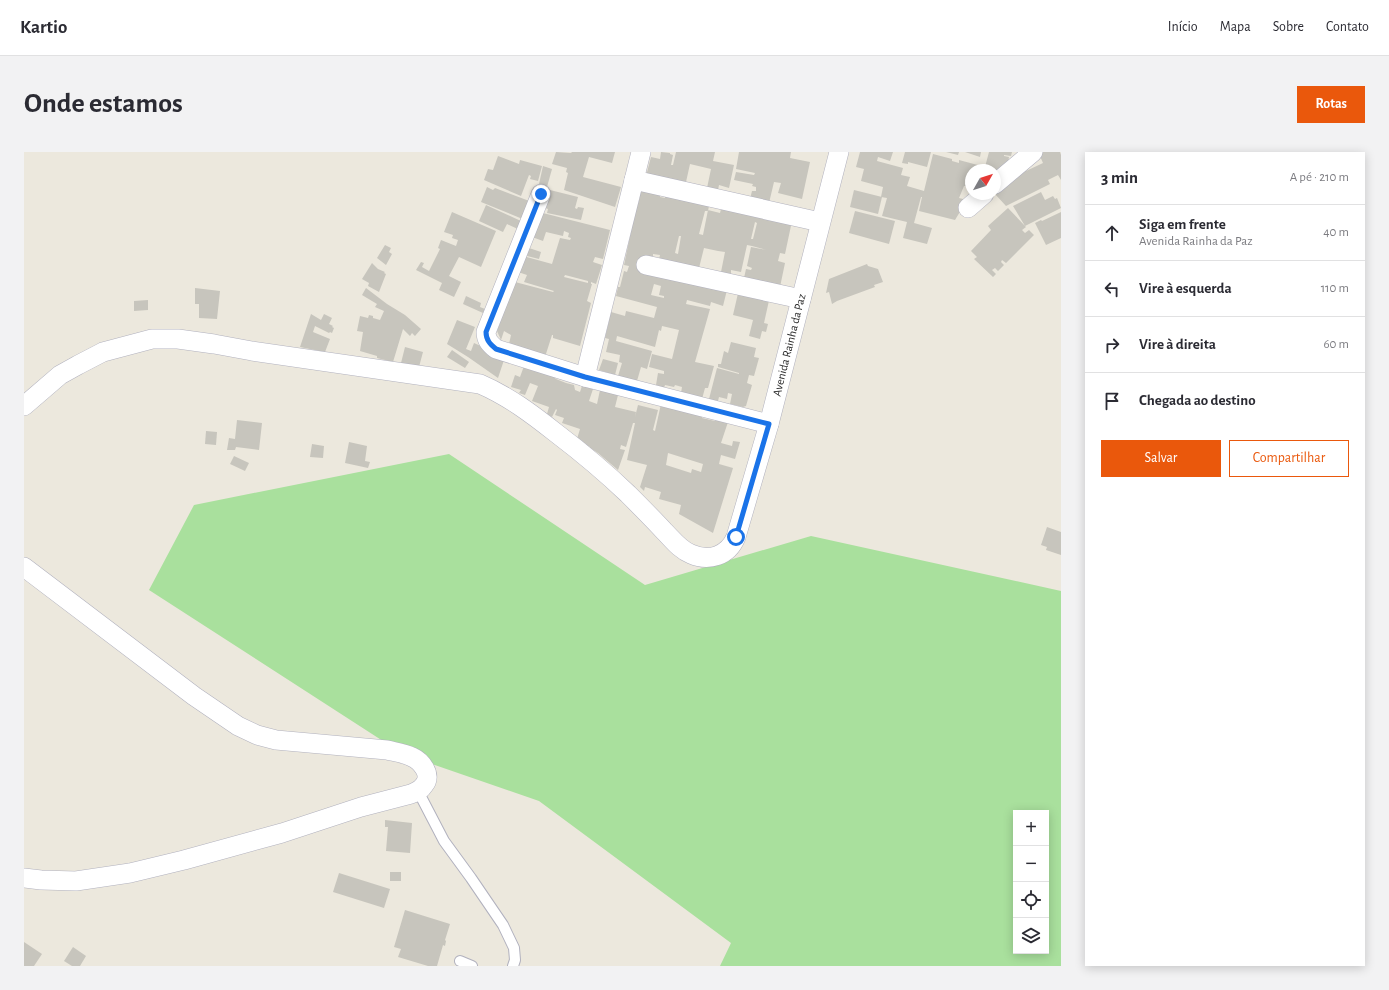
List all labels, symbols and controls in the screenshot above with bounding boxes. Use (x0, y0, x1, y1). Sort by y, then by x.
text: Kartio (20, 18, 67, 37)
text: Início (1168, 20, 1198, 34)
text: Mapa (1220, 20, 1251, 34)
text: Sobre (1273, 20, 1304, 34)
text: Contato (1326, 20, 1369, 34)
button: Rotas (1297, 86, 1365, 123)
text: Onde estamos (24, 90, 183, 118)
north arrow (965, 164, 1001, 200)
text: 3 min (1101, 169, 1138, 186)
text: A pé · 210 m (1290, 171, 1349, 184)
route end (532, 185, 550, 203)
text: Siga em frente (1139, 217, 1226, 232)
icon: ahead (1101, 222, 1123, 244)
text: 40 m (1323, 226, 1349, 239)
text: Avenida Rainha da Paz (1139, 235, 1253, 248)
icon: left (1101, 278, 1123, 300)
text: Vire à esquerda (1139, 281, 1232, 296)
text: 110 m (1321, 282, 1349, 295)
street label: Avenida Rainha da Paz (770, 293, 808, 397)
icon: right (1101, 334, 1123, 356)
text: Vire à direita (1139, 337, 1216, 352)
text: 60 m (1323, 338, 1349, 351)
icon: arrive (1101, 390, 1123, 412)
text: Chegada ao destino (1139, 393, 1256, 408)
button: Salvar (1101, 440, 1221, 477)
button: Compartilhar (1229, 440, 1349, 477)
route start (727, 528, 745, 546)
map controls (1013, 810, 1049, 954)
button: + (1013, 810, 1049, 846)
button: − (1013, 846, 1049, 882)
button: locate (1013, 882, 1049, 918)
button: layers (1013, 918, 1049, 954)

